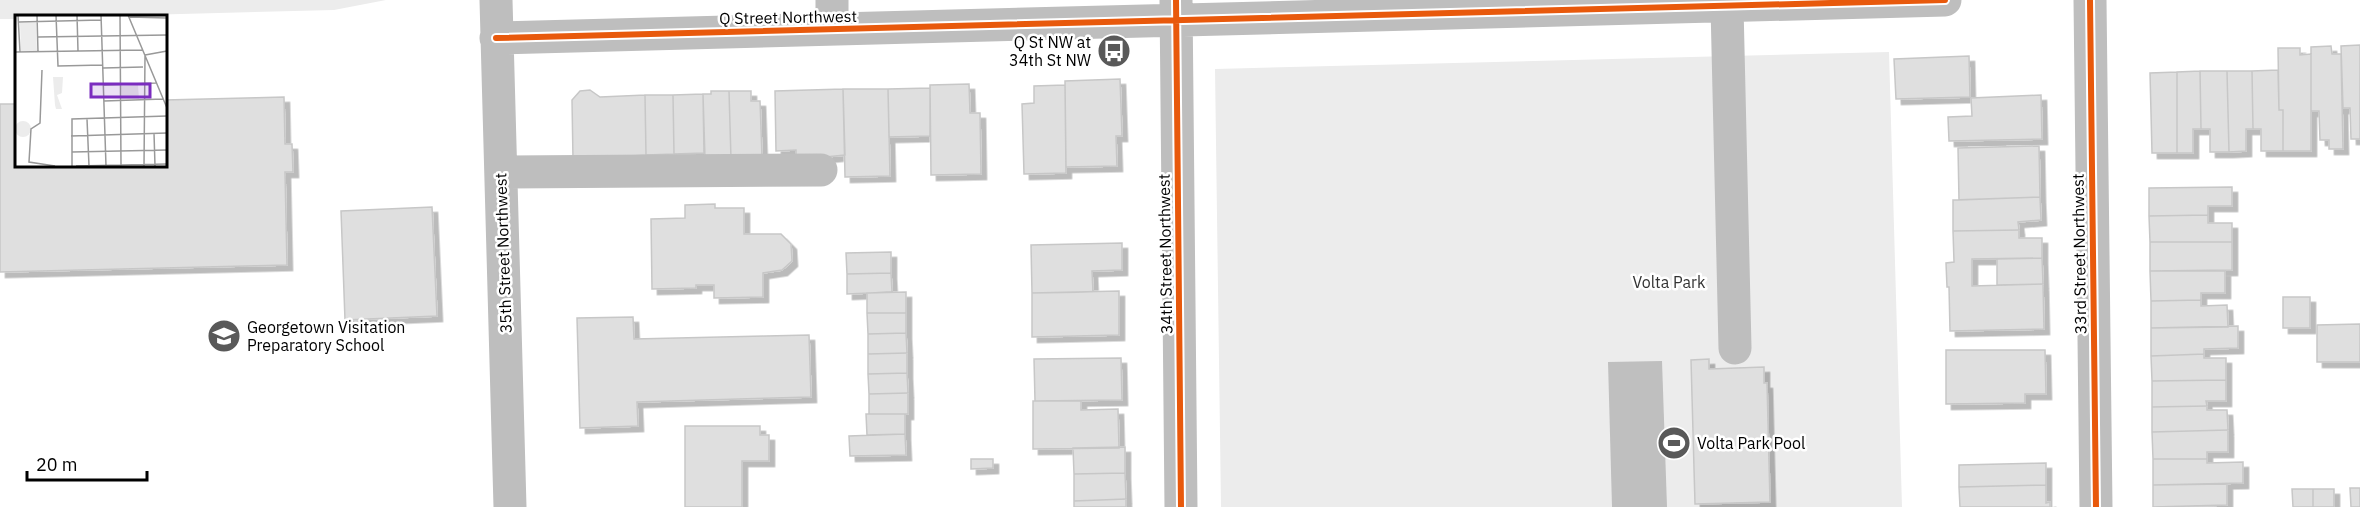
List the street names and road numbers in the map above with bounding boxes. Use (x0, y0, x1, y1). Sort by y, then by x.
street label: Q Street Northwest (719, 6, 857, 28)
street label: 35th Street Northwest (490, 172, 516, 334)
street label: 33rd Street Northwest (2068, 173, 2090, 335)
street label: 34th Street Northwest (1154, 174, 1176, 334)

